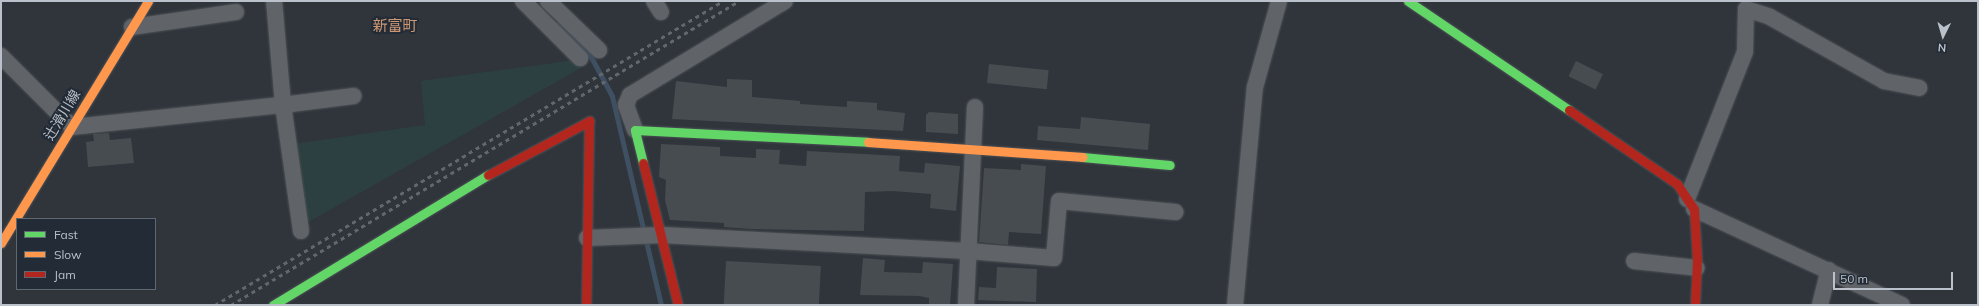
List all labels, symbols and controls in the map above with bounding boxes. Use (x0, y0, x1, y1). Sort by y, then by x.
north arrow (1923, 16, 1963, 56)
district label: 新富町 (373, 17, 417, 35)
text: N (1937, 41, 1947, 55)
street label: 辻滑川線 (40, 87, 84, 143)
legend (16, 218, 156, 290)
text: Fast (54, 227, 78, 242)
text: Slow (54, 247, 82, 262)
scale bar (1835, 264, 1955, 290)
text: Jam (54, 267, 76, 282)
text: 50 m (1840, 271, 1868, 286)

